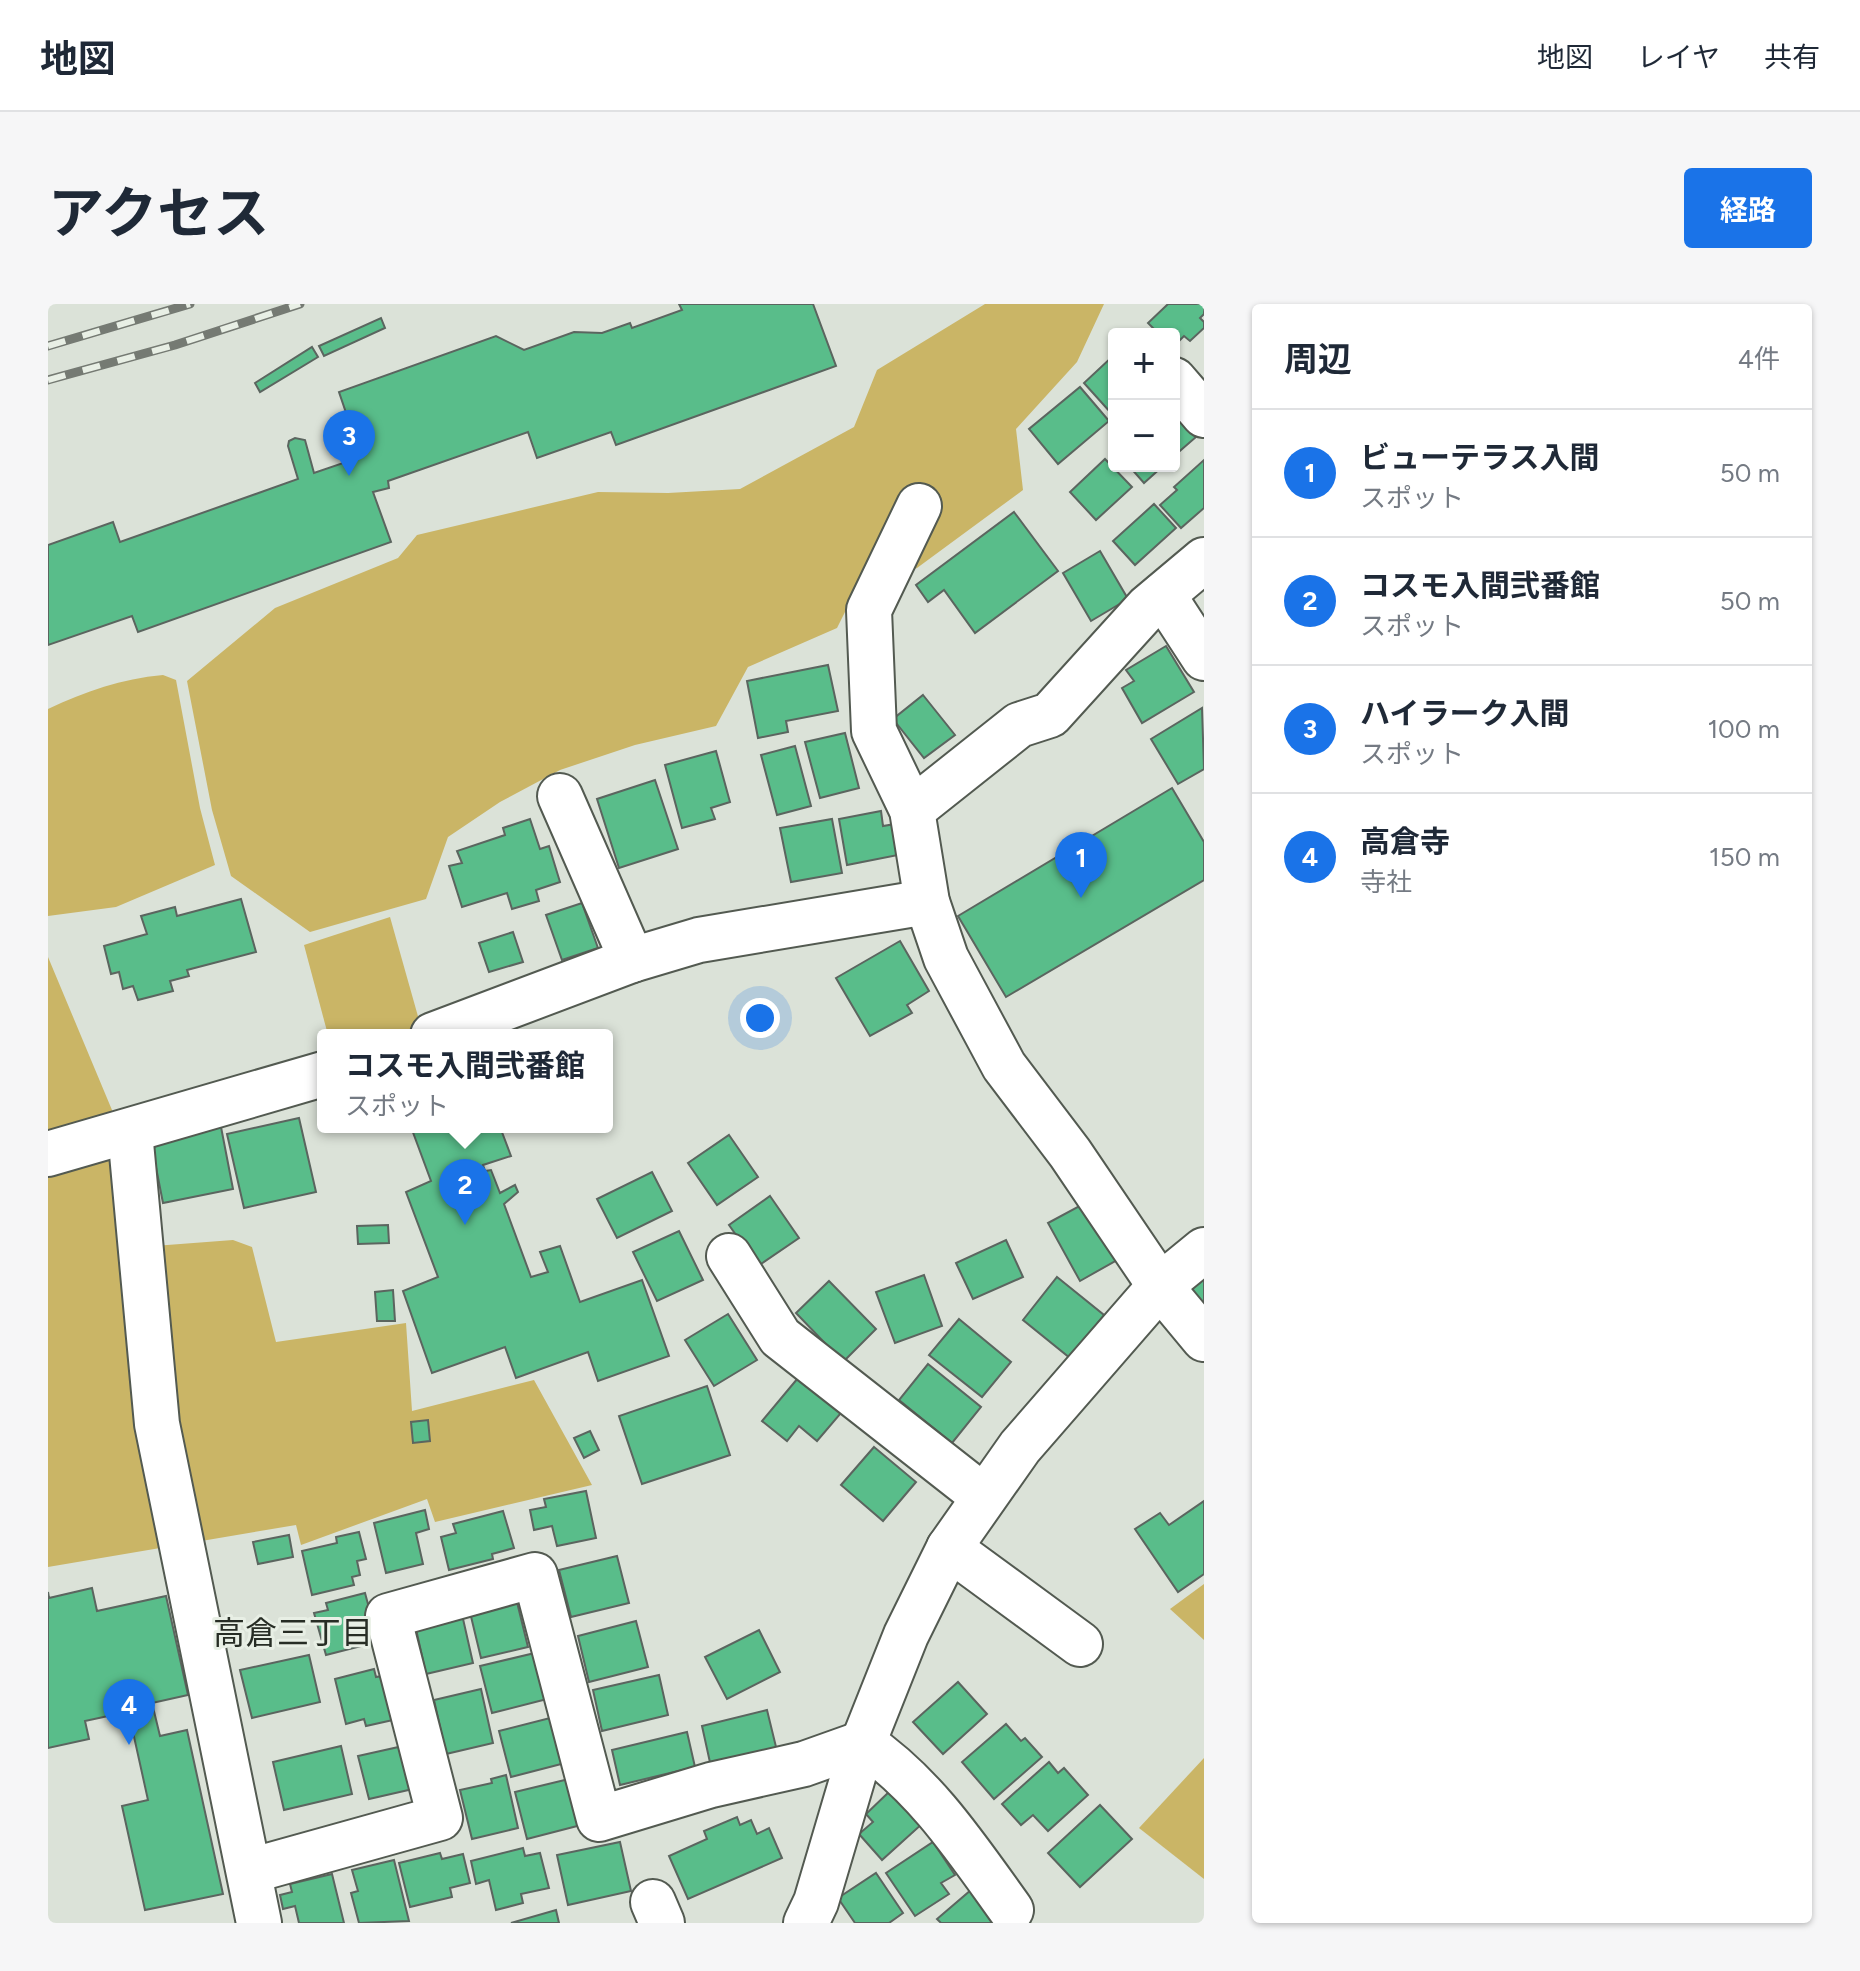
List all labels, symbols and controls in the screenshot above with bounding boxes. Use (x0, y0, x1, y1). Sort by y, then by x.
text: 地図 (40, 36, 116, 82)
text: 地図 (1537, 40, 1593, 74)
text: レイヤ (1637, 40, 1720, 74)
text: 共有 (1764, 40, 1820, 74)
button: 経路 (1684, 168, 1812, 248)
text: アクセス (48, 180, 269, 247)
map controls (1108, 328, 1180, 472)
button: + (1108, 328, 1180, 400)
text: 周辺 (1284, 339, 1352, 380)
text: 4件 (1738, 343, 1780, 375)
button: − (1108, 400, 1180, 472)
pin: 3 (323, 410, 375, 476)
text: ビューテラス入間 (1360, 439, 1599, 476)
text: 1 (1305, 457, 1315, 489)
text: 50 m (1720, 457, 1780, 489)
text: スポット (1360, 482, 1464, 514)
text: コスモ入間弐番館 (1360, 567, 1600, 604)
text: 2 (1302, 585, 1318, 617)
text: 50 m (1720, 585, 1780, 617)
text: スポット (1360, 610, 1464, 642)
text: ハイラーク入間 (1360, 695, 1569, 732)
text: 3 (1303, 713, 1317, 745)
text: 100 m (1707, 713, 1780, 745)
text: スポット (1360, 738, 1464, 770)
text: 高倉寺 (1360, 823, 1450, 860)
pin: 1 (1055, 832, 1107, 898)
text: 4 (1302, 841, 1318, 873)
text: 150 m (1709, 841, 1780, 873)
text: 寺社 (1360, 866, 1412, 898)
your location (740, 998, 780, 1038)
popup (317, 1029, 613, 1133)
text: コスモ入間弐番館 (345, 1047, 585, 1084)
text: スポット (345, 1090, 449, 1122)
pin: 2 (439, 1159, 491, 1225)
district label: 高倉三丁目 (213, 1614, 373, 1652)
pin: 4 (103, 1679, 155, 1745)

